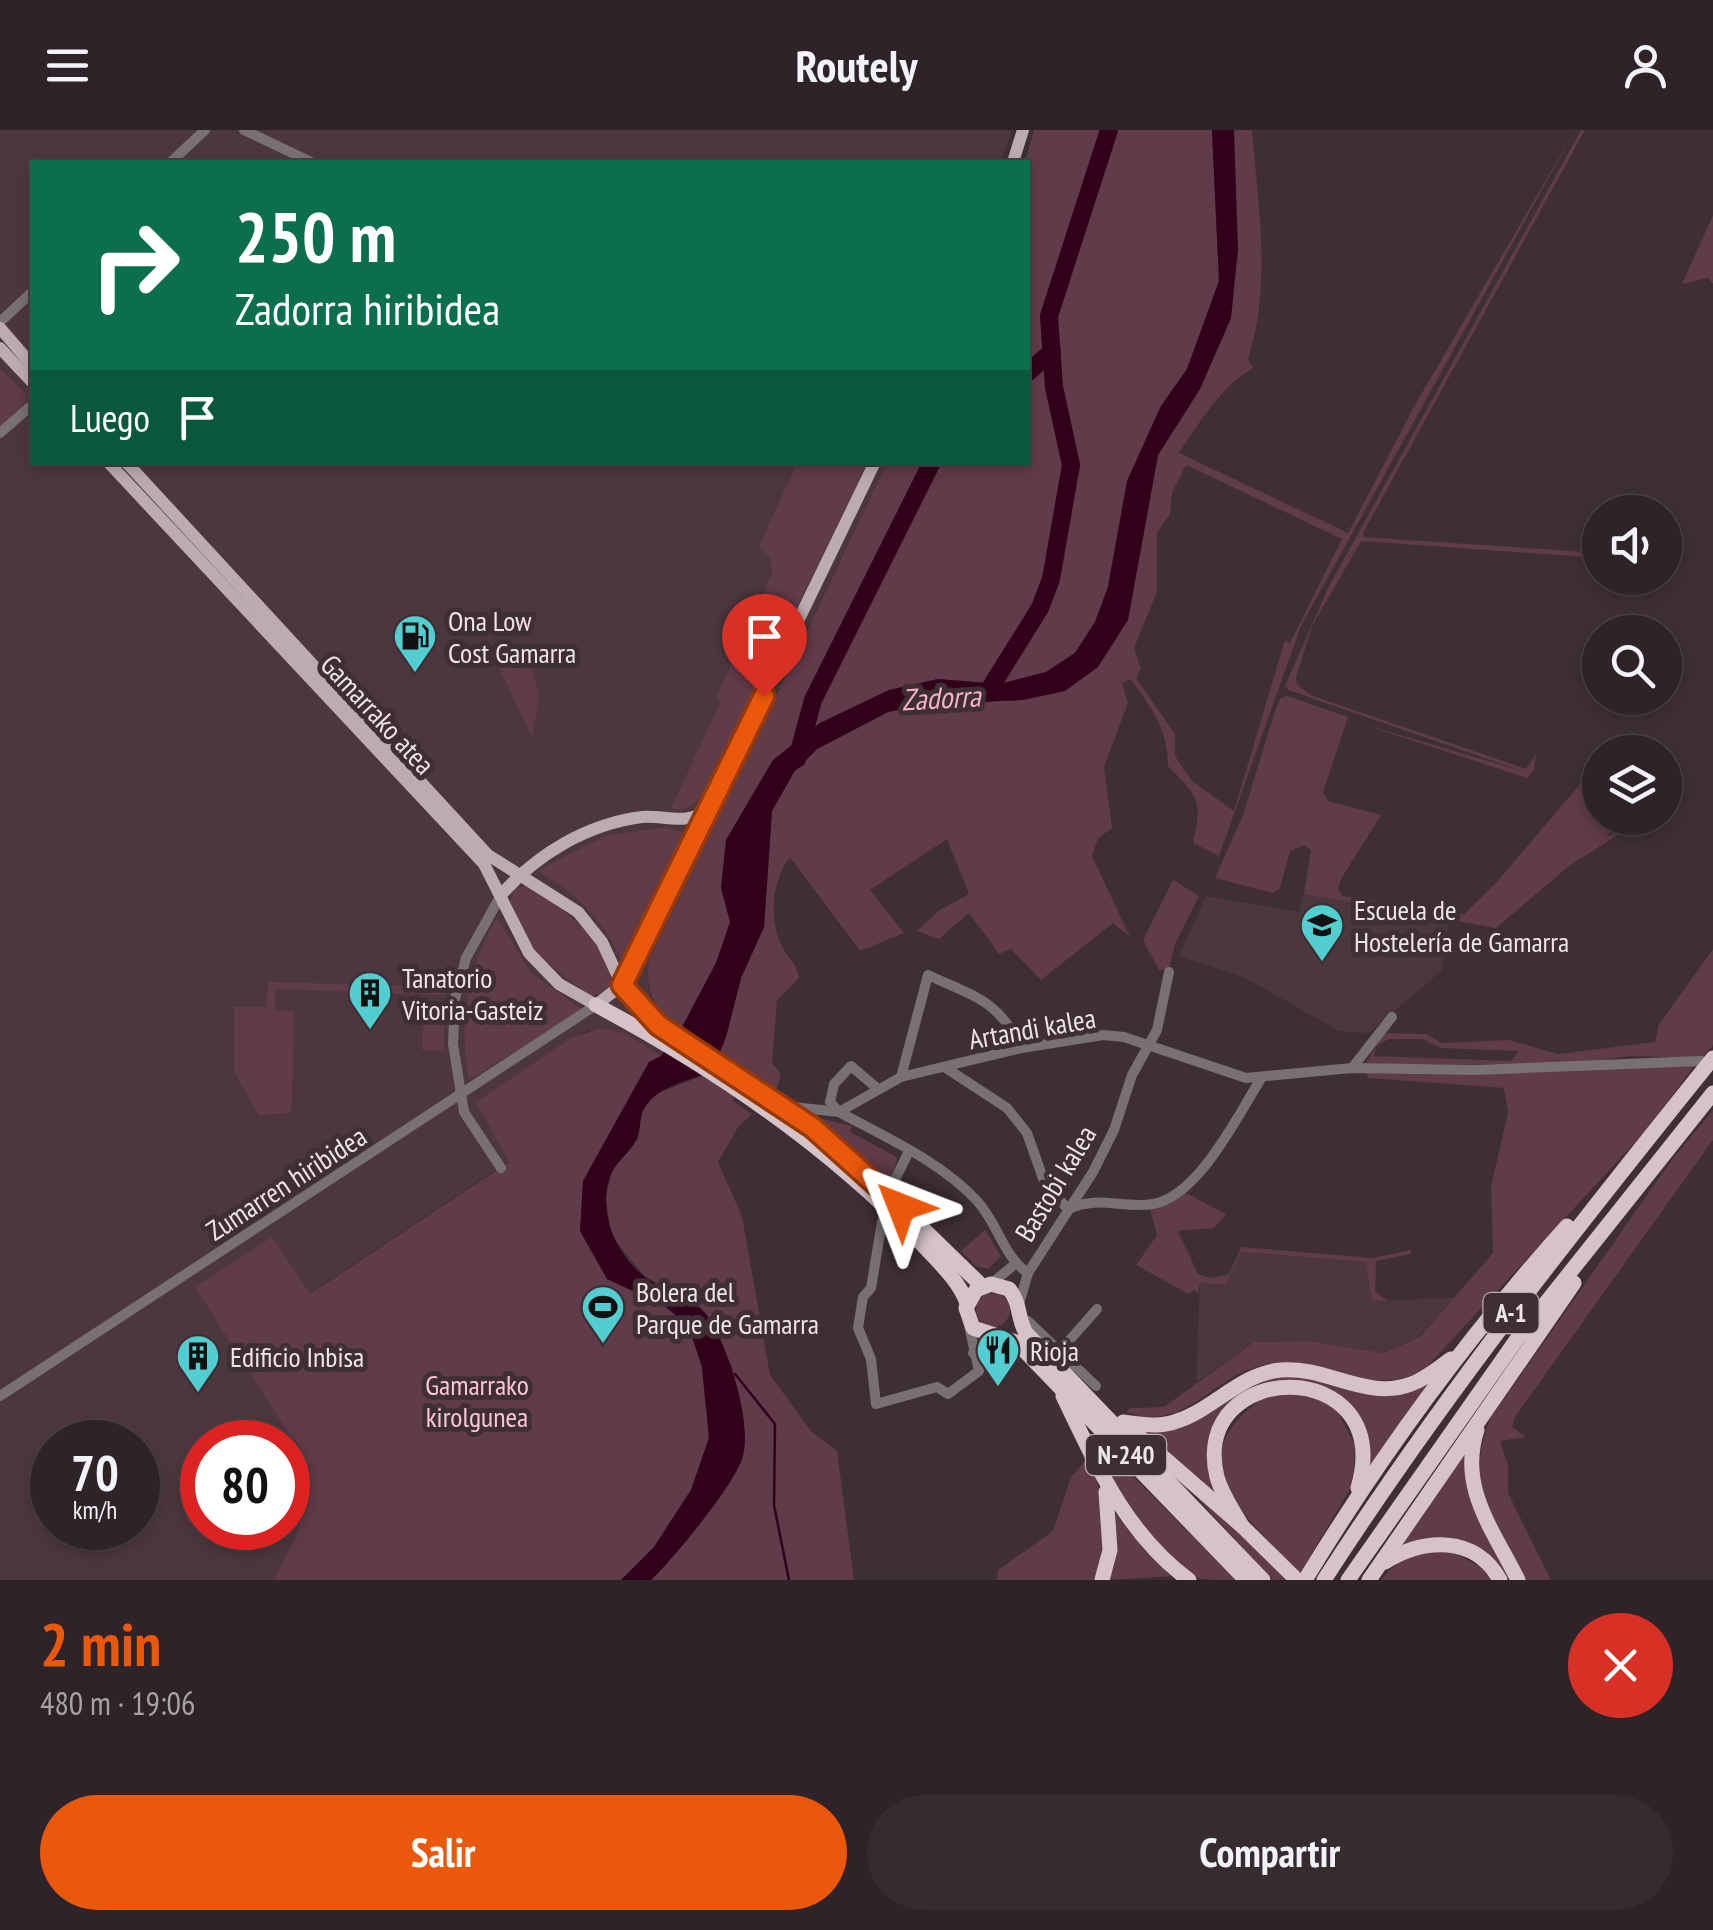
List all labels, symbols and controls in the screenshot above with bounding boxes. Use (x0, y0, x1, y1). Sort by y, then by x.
text: Routely (795, 36, 918, 94)
icon: menu (40, 38, 95, 93)
icon: person (1618, 38, 1673, 93)
text: 250 m (235, 191, 396, 281)
icon: right (70, 200, 200, 330)
text: Zadorra hiribidea (235, 279, 500, 337)
icon: arrive (170, 390, 225, 445)
text: Luego (70, 393, 150, 442)
map controls (1582, 495, 1682, 835)
button: sound (1582, 495, 1682, 595)
pin (722, 594, 807, 697)
place label: Ona Low Cost Gamarra (448, 602, 576, 671)
icon: arrive (737, 609, 792, 664)
fuel station icon: Ona Low Cost Gamarra (392, 613, 438, 674)
button: search (1582, 615, 1682, 715)
street label: Gamarrako atea (313, 646, 443, 782)
water label: Zadorra (900, 675, 983, 719)
button: layers (1582, 735, 1682, 835)
place label: Escuela de Hostelería de Gamarra (1354, 891, 1569, 960)
school or university icon: Escuela de Hostelería de Gamarra (1299, 902, 1345, 963)
place label: Tanatorio Vitoria-Gasteiz (401, 959, 543, 1028)
building icon: Tanatorio Vitoria-Gasteiz (347, 970, 393, 1031)
street label: Artandi kalea (966, 999, 1098, 1057)
street label: Zumarren hiribidea (199, 1117, 373, 1249)
street label: Bastobi kalea (1006, 1118, 1104, 1248)
position arrow (849, 1155, 953, 1259)
place label: Bolera del Parque de Gamarra (636, 1273, 819, 1342)
sports icon: Bolera del Parque de Gamarra (580, 1284, 626, 1345)
road number: A-1 (1484, 1293, 1538, 1333)
restaurant icon: Rioja (975, 1327, 1021, 1388)
place label: Rioja (1030, 1332, 1079, 1369)
building icon: Edificio Inbisa (175, 1333, 221, 1394)
place label: Edificio Inbisa (230, 1338, 364, 1375)
park label: Gamarrako kirolgunea (425, 1366, 529, 1435)
speed limit sign: 80 (180, 1420, 310, 1550)
road number: N-240 (1086, 1435, 1166, 1475)
text: 70 (71, 1440, 119, 1505)
text: km/h (73, 1494, 117, 1526)
text: 2 min (40, 1605, 161, 1683)
button: close (1568, 1613, 1673, 1718)
text: 480 m · 19:06 (40, 1682, 195, 1724)
button: Salir (40, 1795, 847, 1910)
button: Compartir (867, 1795, 1673, 1910)

